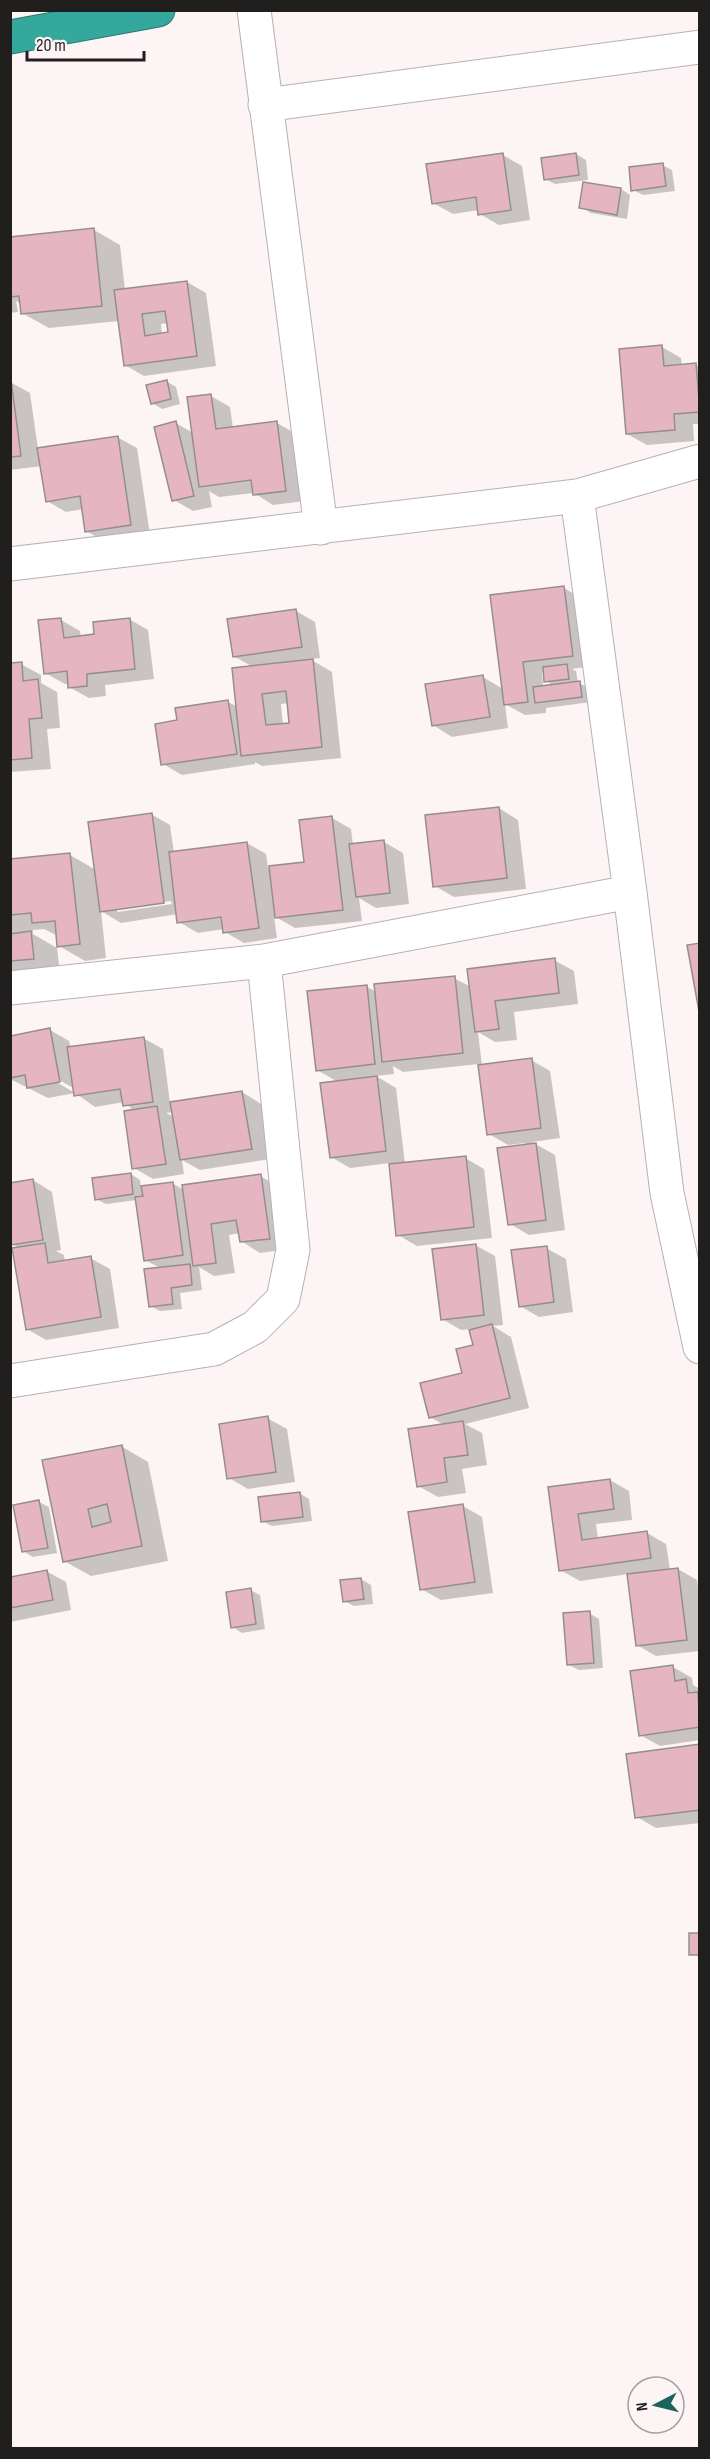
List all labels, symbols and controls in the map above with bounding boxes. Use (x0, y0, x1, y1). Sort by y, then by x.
scale bar (27, 24, 144, 62)
text: 20 m (36, 35, 66, 56)
north arrow (626, 2375, 686, 2435)
text: N (633, 2401, 653, 2412)

